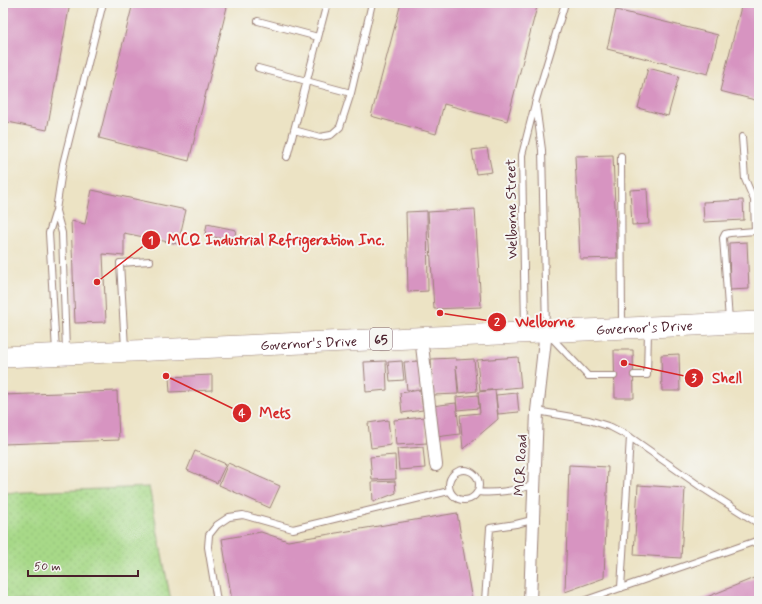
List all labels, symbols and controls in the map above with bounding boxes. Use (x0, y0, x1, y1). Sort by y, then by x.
street label: Welborne Street (502, 158, 522, 259)
callout: MCQ Industrial Refrigeration Inc. (141, 226, 391, 253)
text: MCQ Industrial Refrigeration Inc. (167, 231, 385, 253)
text: 1 (148, 233, 154, 249)
callout: Welborne (487, 308, 583, 335)
text: Welborne (514, 313, 575, 333)
text: 2 (494, 315, 500, 331)
street label: Governor's Drive (596, 317, 693, 340)
road number: 65 (370, 328, 392, 350)
street label: Governor's Drive (260, 333, 358, 355)
callout: Shell (684, 365, 751, 392)
text: Shell (712, 369, 742, 389)
text: 3 (691, 371, 697, 387)
callout: Mets (232, 399, 299, 426)
text: Mets (259, 404, 291, 424)
text: 4 (239, 406, 246, 422)
street label: MCR Road (510, 434, 532, 496)
scale bar (28, 552, 138, 578)
text: 50 m (34, 559, 61, 575)

